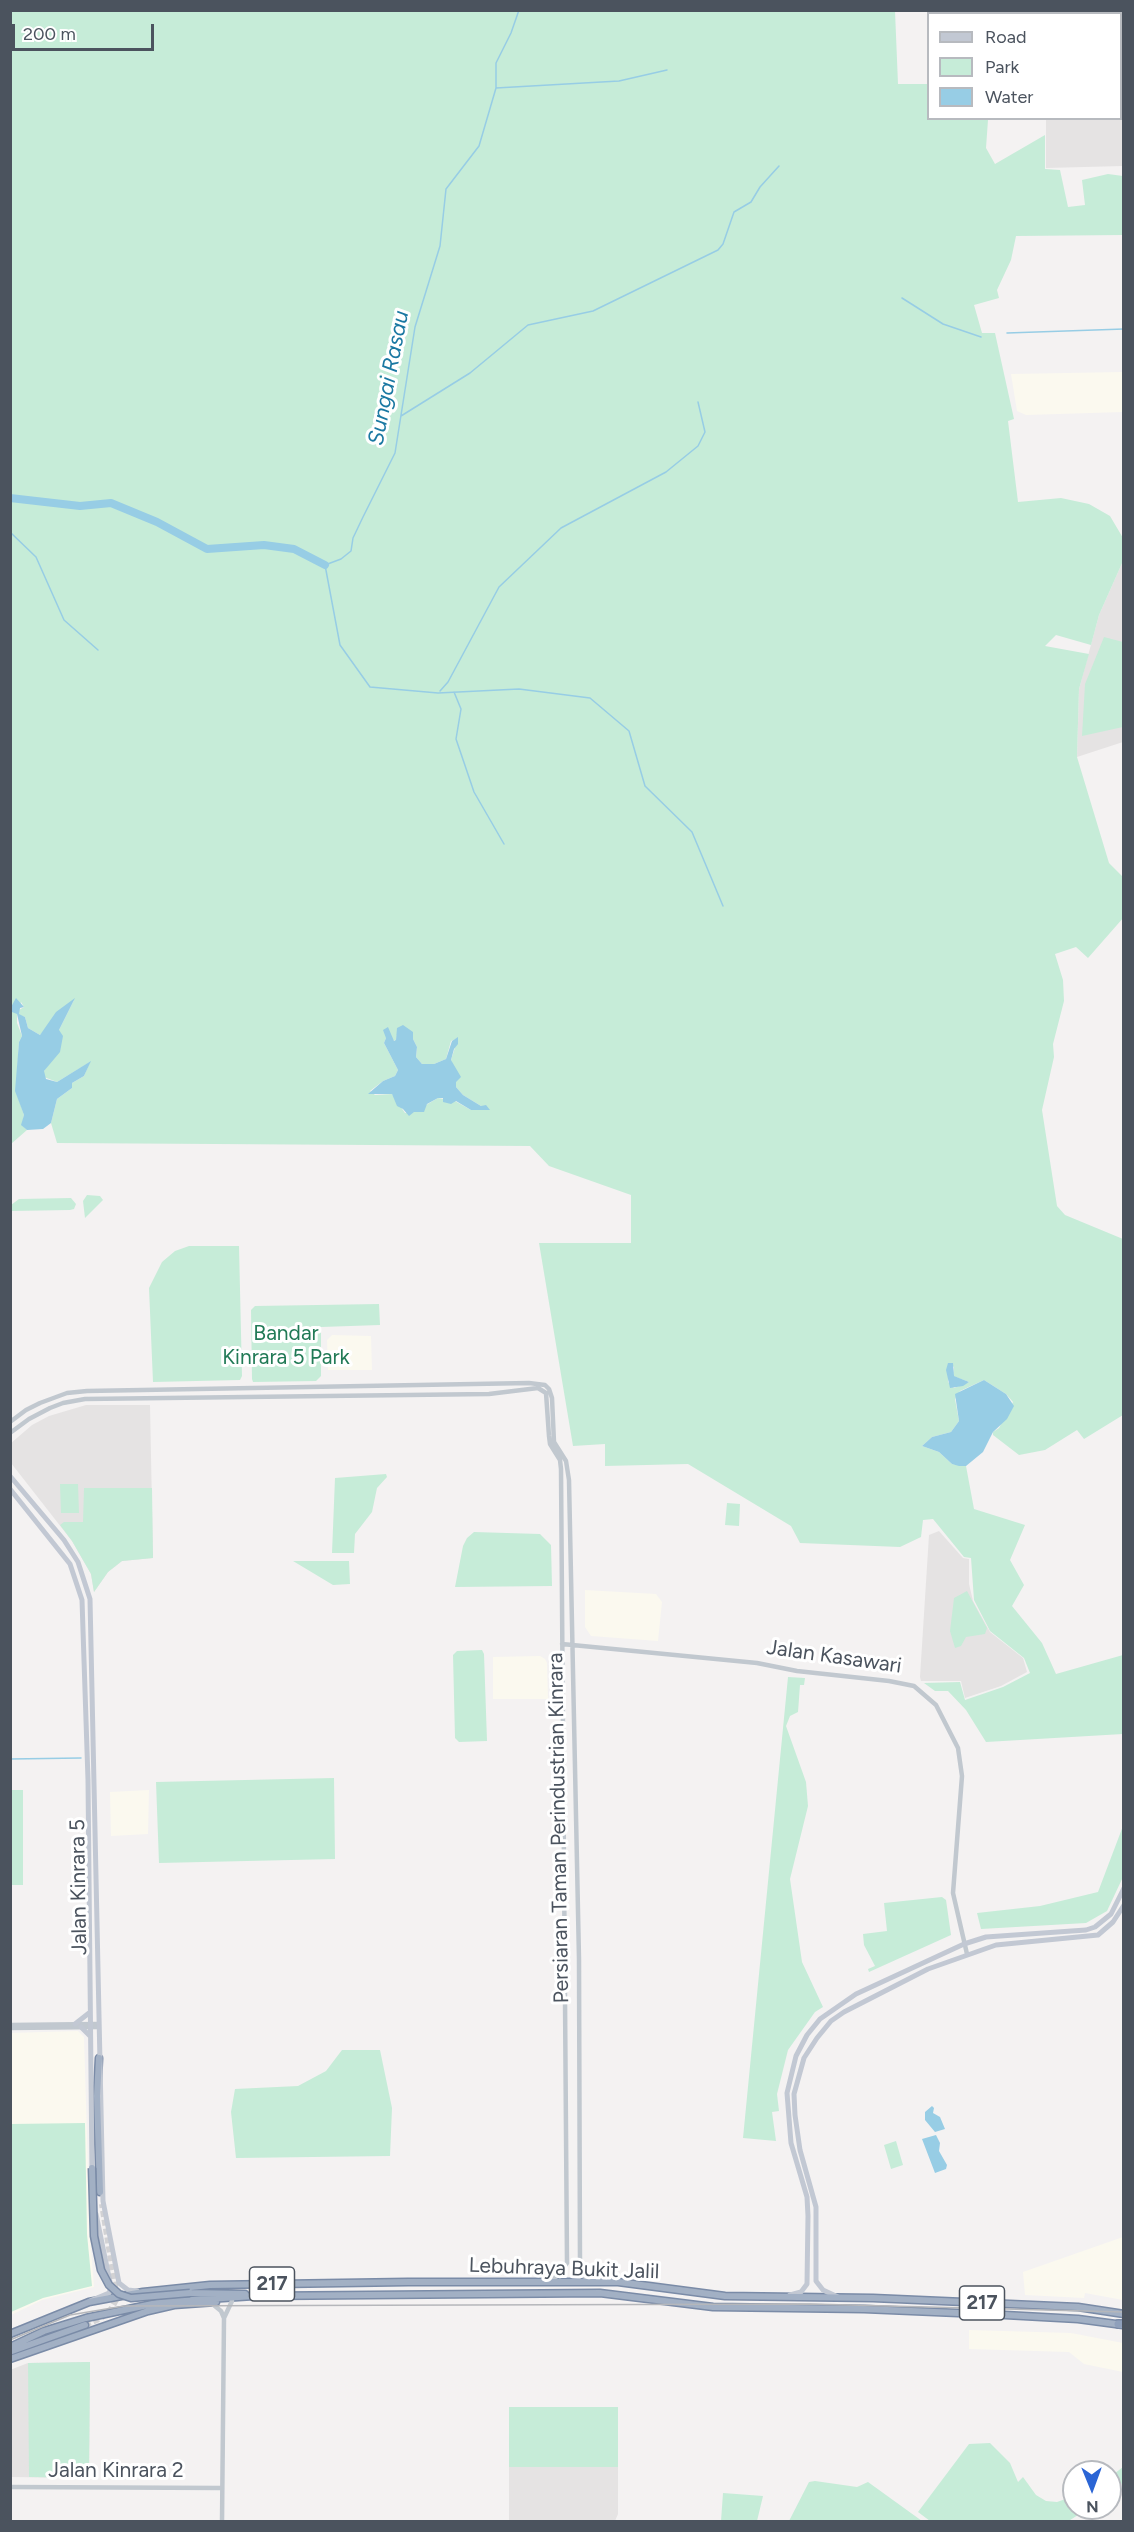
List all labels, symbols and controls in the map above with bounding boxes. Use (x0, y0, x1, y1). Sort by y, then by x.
scale bar (15, 12, 158, 50)
legend (927, 12, 1122, 120)
text: 200 m (23, 23, 76, 45)
text: Road (985, 26, 1026, 48)
text: Park (985, 56, 1019, 78)
text: Water (985, 86, 1033, 108)
water label: Sungai Rasau (363, 308, 415, 448)
park label: Bandar Kinrara 5 Park (222, 1321, 350, 1371)
street label: Jalan Kasawari (765, 1635, 903, 1679)
street label: Persiaran Taman Perindustrian Kinrara (543, 1653, 575, 2003)
street label: Jalan Kinrara 5 (65, 1819, 93, 1955)
street label: Lebuhraya Bukit Jalil (468, 2253, 660, 2285)
road number: 217 (250, 2267, 294, 2301)
road number: 217 (960, 2286, 1004, 2320)
street label: Jalan Kinrara 2 (48, 2458, 184, 2484)
north arrow (1062, 2460, 1122, 2520)
text: N (1086, 2497, 1099, 2516)

